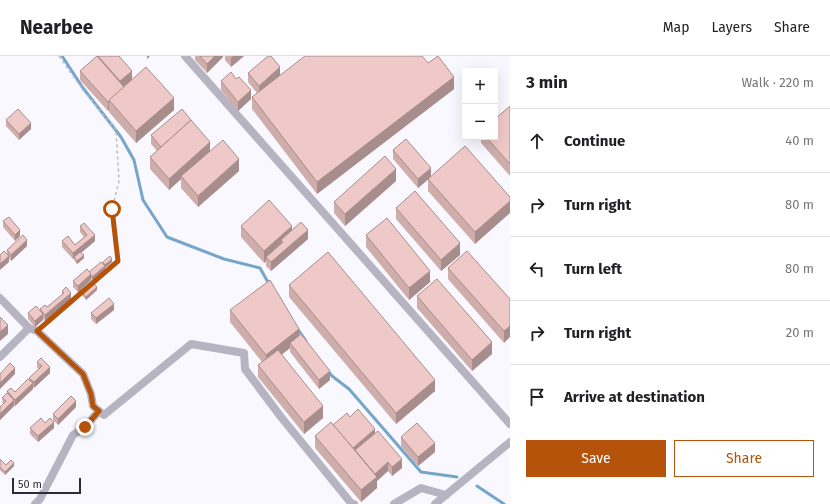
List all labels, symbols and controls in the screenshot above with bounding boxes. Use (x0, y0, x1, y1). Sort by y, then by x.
text: Nearbee (20, 16, 93, 39)
text: Map (663, 19, 689, 36)
text: Layers (711, 19, 752, 36)
text: Share (774, 19, 810, 36)
map controls (462, 68, 498, 140)
button: + (462, 68, 498, 104)
text: 3 min (526, 72, 568, 93)
text: Walk · 220 m (742, 75, 814, 90)
button: − (462, 104, 498, 140)
icon: ahead (526, 130, 548, 152)
text: Continue (564, 132, 625, 150)
text: 40 m (785, 133, 814, 148)
icon: right (526, 194, 548, 216)
text: Turn right (564, 196, 631, 214)
text: 80 m (785, 197, 814, 212)
route start (103, 200, 121, 218)
icon: left (526, 258, 548, 280)
text: Turn left (564, 260, 622, 278)
text: 80 m (785, 261, 814, 276)
icon: right (526, 322, 548, 344)
text: Turn right (564, 324, 631, 342)
text: 20 m (786, 325, 814, 340)
icon: arrive (526, 386, 548, 408)
text: Arrive at destination (564, 388, 705, 406)
route end (76, 418, 94, 436)
button: Save (526, 440, 666, 477)
button: Share (674, 440, 814, 477)
scale bar (12, 476, 81, 495)
text: 50 m (18, 478, 42, 491)

